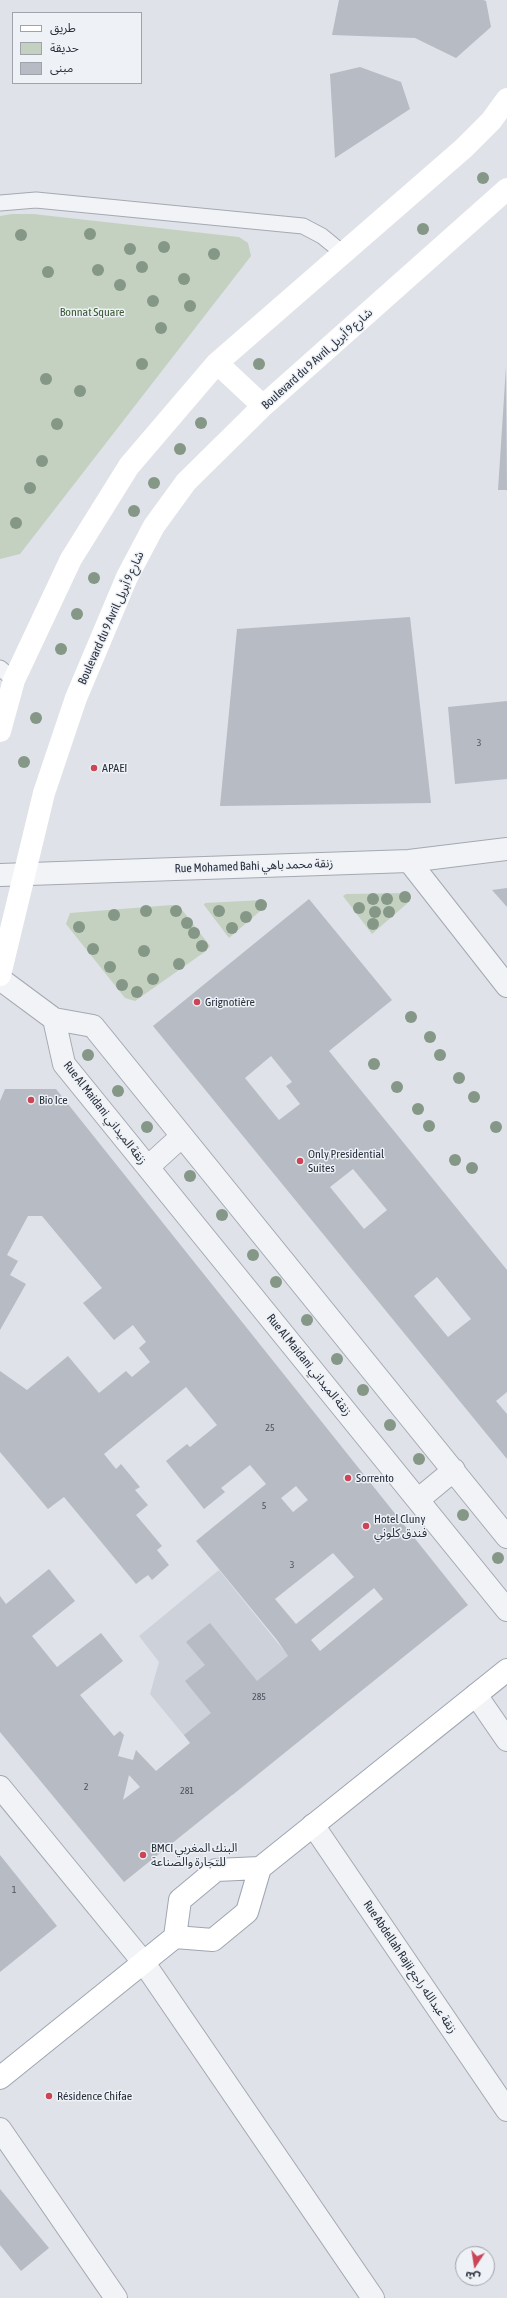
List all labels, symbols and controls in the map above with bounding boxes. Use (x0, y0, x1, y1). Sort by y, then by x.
legend (12, 12, 142, 84)
text: طريق (50, 21, 76, 35)
text: حديقة (50, 41, 79, 55)
text: مبنى (50, 61, 73, 75)
park label: Bonnat Square (60, 305, 124, 319)
street label: Boulevard du 9 Avril شارع 9 أبريل (259, 305, 375, 413)
street label: Boulevard du 9 Avril شارع 9 أبريل (75, 549, 147, 687)
house number: 3 (477, 737, 481, 749)
place label: APAEI (102, 761, 127, 775)
marker: APAEI (89, 763, 99, 773)
street label: Rue Mohamed Bahi زنقة محمد باهي (174, 856, 334, 876)
place label: Grignotière (205, 995, 255, 1009)
marker: Grignotière (192, 997, 202, 1007)
street label: Rue Al Maidani زنقة الميداني (60, 1059, 150, 1167)
place label: Bio Ice (39, 1093, 68, 1107)
marker: Bio Ice (26, 1095, 36, 1105)
place label: Only Presidential Suites (308, 1147, 384, 1175)
marker: Only Presidential Suites (295, 1156, 305, 1166)
street label: Rue Al Maidani زنقة الميداني (263, 1311, 355, 1419)
house number: 25 (265, 1422, 275, 1434)
place label: Sorrento (356, 1471, 394, 1485)
marker: Sorrento (343, 1473, 353, 1483)
house number: 5 (262, 1500, 266, 1512)
place label: Hotel Cluny فندق كلوني (374, 1512, 427, 1540)
marker: Hotel Cluny فندق كلوني (361, 1521, 371, 1531)
house number: 3 (290, 1559, 294, 1571)
house number: 285 (252, 1691, 266, 1703)
house number: 2 (84, 1781, 88, 1793)
house number: 281 (180, 1785, 194, 1797)
place label: BMCI البنك المغربي للتجارة والصناعة (151, 1841, 237, 1869)
marker: BMCI البنك المغربي للتجارة والصناعة (138, 1850, 148, 1860)
house number: 1 (12, 1884, 16, 1896)
street label: Rue Abdellah Rajii زنقة عبدالله راجع (360, 1898, 460, 2036)
place label: Résidence Chifae (57, 2089, 132, 2103)
marker: Résidence Chifae (44, 2091, 54, 2101)
north arrow (455, 2246, 495, 2286)
text: ش (464, 2269, 481, 2284)

